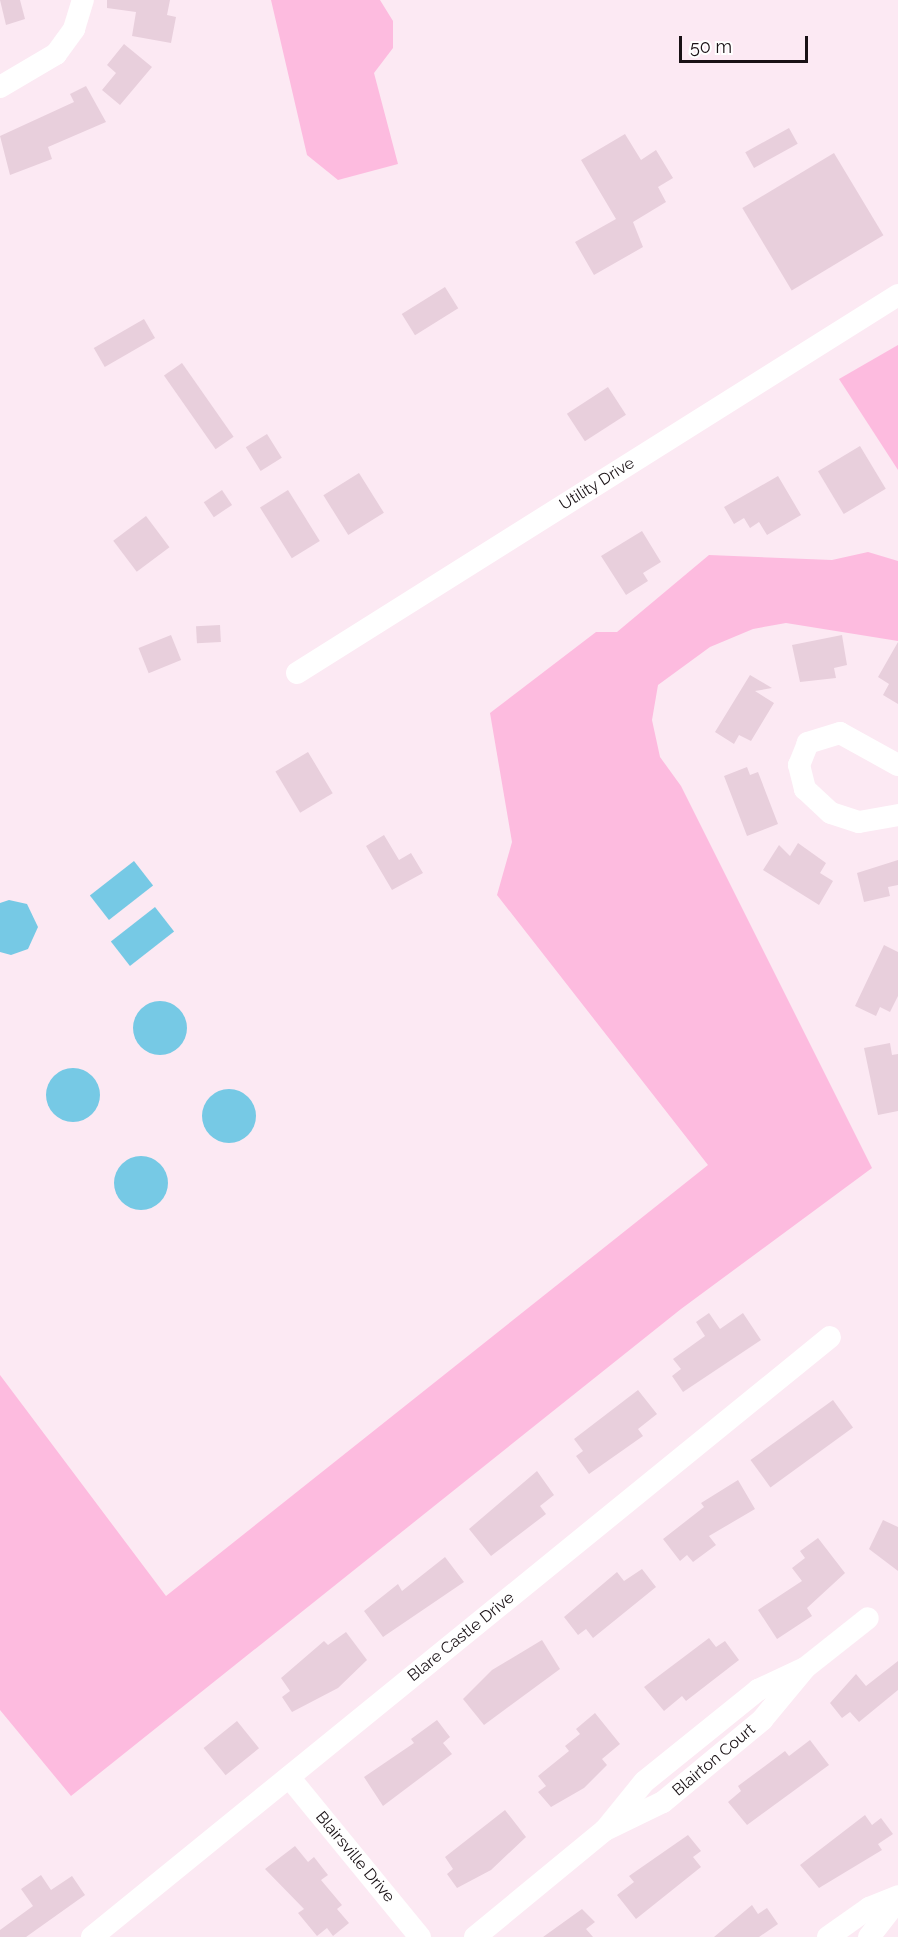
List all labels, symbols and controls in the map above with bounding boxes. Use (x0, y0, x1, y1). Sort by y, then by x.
scale bar (682, 24, 811, 62)
text: 50 m (690, 36, 732, 57)
street label: Utility Drive (556, 453, 638, 515)
street label: Blare Castle Drive (404, 1588, 518, 1686)
street label: Blairton Court (669, 1720, 759, 1800)
street label: Blairsville Drive (311, 1808, 399, 1906)

